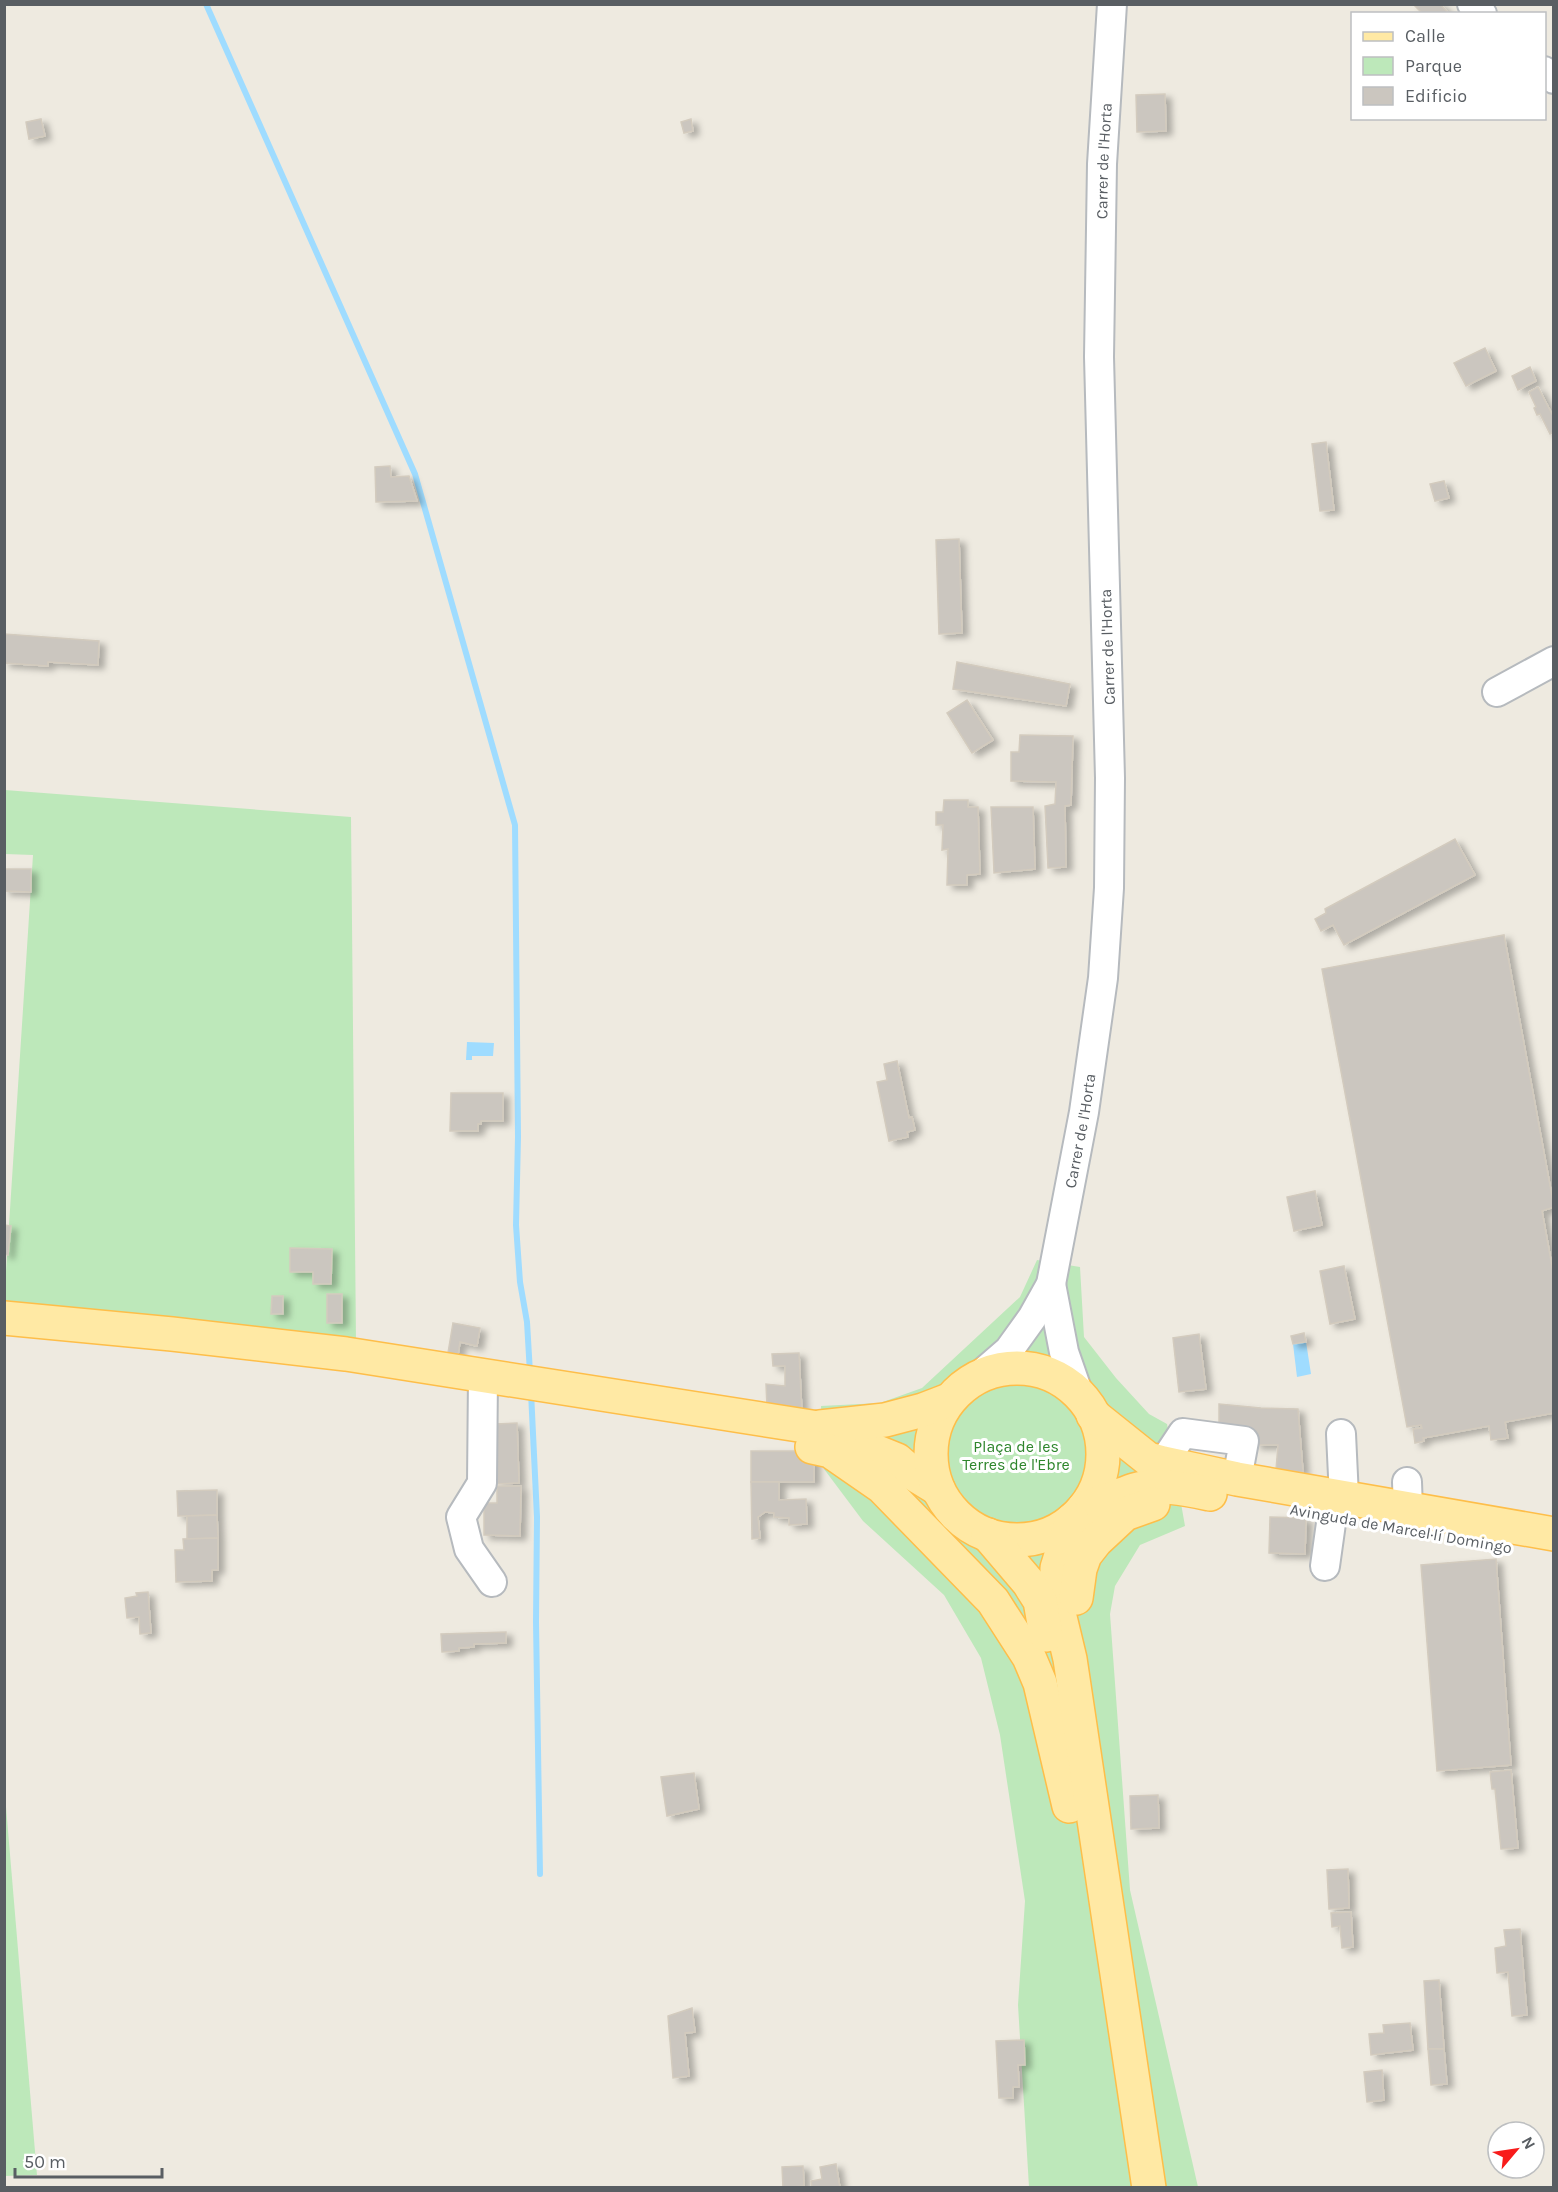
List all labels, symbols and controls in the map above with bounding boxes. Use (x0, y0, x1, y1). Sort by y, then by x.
legend (1351, 12, 1546, 120)
text: Calle (1405, 25, 1445, 47)
text: Parque (1405, 55, 1462, 77)
text: Edificio (1405, 85, 1467, 107)
street label: Carrer de l'Horta (1092, 102, 1116, 219)
street label: Carrer de l'Horta (1096, 589, 1119, 705)
street label: Carrer de l'Horta (1061, 1072, 1099, 1190)
park label: Plaça de les Terres de l'Ebre (962, 1437, 1070, 1474)
street label: Avinguda de Marcel·lí Domingo (1288, 1500, 1513, 1557)
north arrow (1486, 2120, 1546, 2180)
text: N (1518, 2133, 1540, 2153)
scale bar (15, 2141, 162, 2179)
text: 50 m (24, 2151, 66, 2173)

